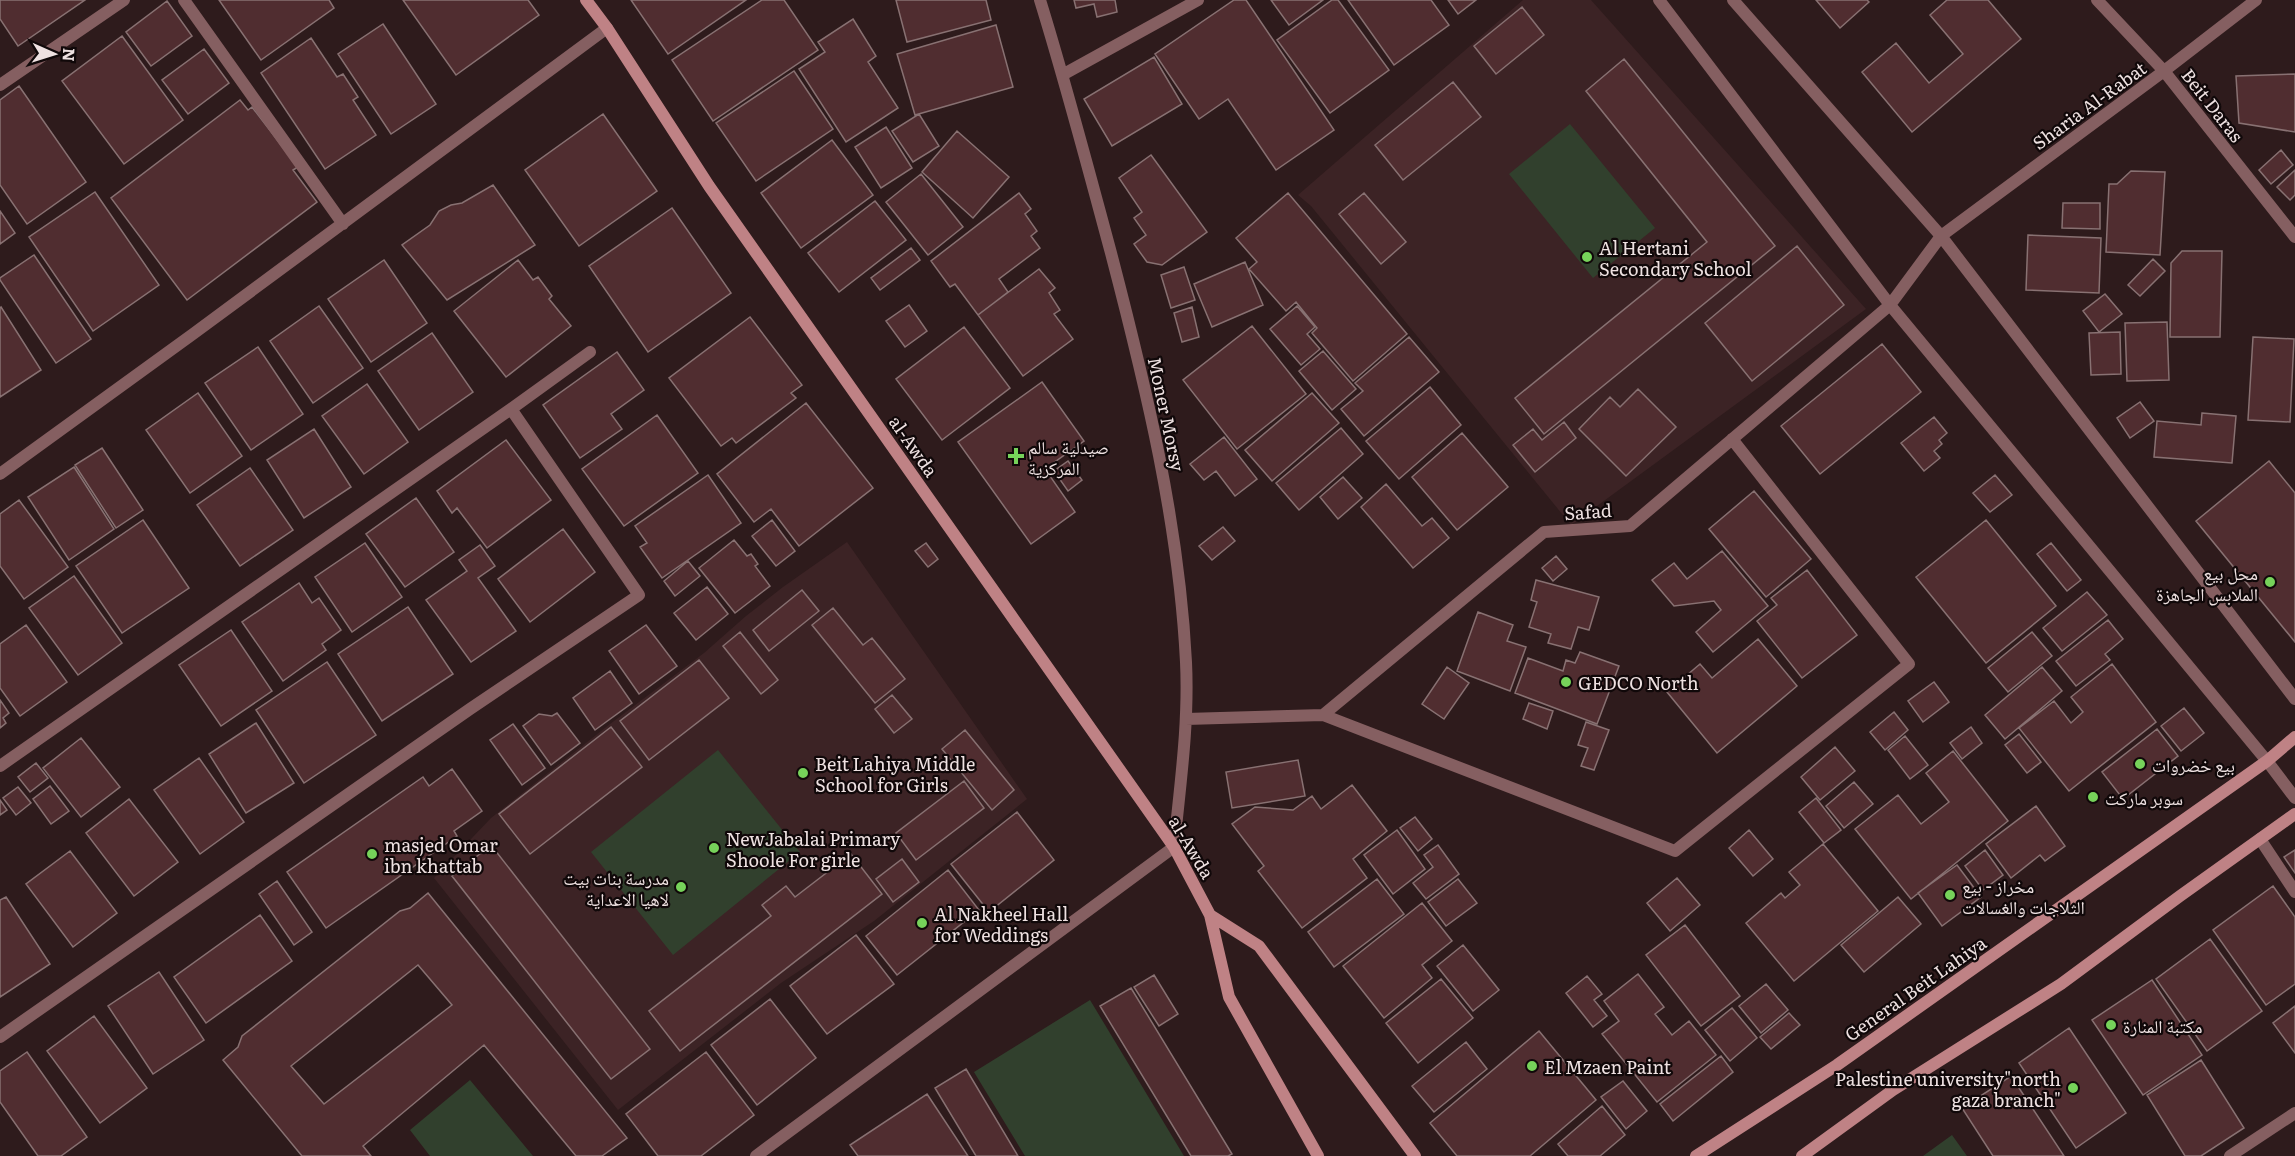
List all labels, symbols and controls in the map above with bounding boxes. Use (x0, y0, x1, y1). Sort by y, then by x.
north arrow (24, 24, 84, 84)
text: N (58, 47, 82, 62)
street label: Sharia Al-Rabat (2026, 54, 2152, 156)
street label: Beit Daras (2176, 62, 2250, 148)
place label: Al Hertani Secondary School (1599, 234, 1751, 282)
marker: Al Hertani Secondary School (1580, 250, 1594, 264)
street label: Moner Morsy (1142, 354, 1192, 474)
street label: al-Awda (883, 410, 945, 482)
place label: صيدلية سالم المركزية (1028, 433, 1109, 481)
marker: صيدلية سالم المركزية (1009, 449, 1023, 463)
street label: Safad (1563, 496, 1613, 526)
place label: محل بيع الملابس الجاهزة (2156, 559, 2258, 607)
marker: محل بيع الملابس الجاهزة (2263, 575, 2277, 589)
place label: GEDCO North (1578, 669, 1699, 696)
marker: GEDCO North (1559, 675, 1573, 689)
place label: Beit Lahiya Middle School for Girls (815, 750, 975, 798)
place label: بيع خضروات (2152, 751, 2235, 778)
marker: بيع خضروات (2133, 757, 2147, 771)
marker: Beit Lahiya Middle School for Girls (796, 766, 810, 780)
place label: سوبر ماركت (2105, 784, 2183, 811)
marker: سوبر ماركت (2086, 790, 2100, 804)
street label: al-Awda (1163, 810, 1222, 884)
place label: NewJabalai Primary Shoole For girle (726, 825, 901, 873)
place label: masjed Omar ibn khattab (384, 831, 498, 879)
marker: NewJabalai Primary Shoole For girle (707, 841, 721, 855)
marker: masjed Omar ibn khattab (365, 847, 379, 861)
place label: مدرسة بنات بيت لاهيا الاعداية (563, 864, 669, 912)
place label: مخراز - بيع الثلاجات والغسالات (1962, 872, 2085, 920)
marker: مدرسة بنات بيت لاهيا الاعداية (674, 880, 688, 894)
marker: مخراز - بيع الثلاجات والغسالات (1943, 888, 1957, 902)
place label: Al Nakheel Hall for Weddings (934, 900, 1068, 948)
marker: Al Nakheel Hall for Weddings (915, 916, 929, 930)
street label: General Beit Lahiya (1839, 929, 1992, 1047)
place label: مكتبة المنارة (2123, 1012, 2203, 1039)
marker: مكتبة المنارة (2104, 1018, 2118, 1032)
place label: El Mzaen Paint (1544, 1053, 1672, 1080)
marker: El Mzaen Paint (1525, 1059, 1539, 1073)
place label: Palestine university"north gaza branch" (1835, 1065, 2061, 1113)
marker: Palestine university"north gaza branch" (2066, 1081, 2080, 1095)

